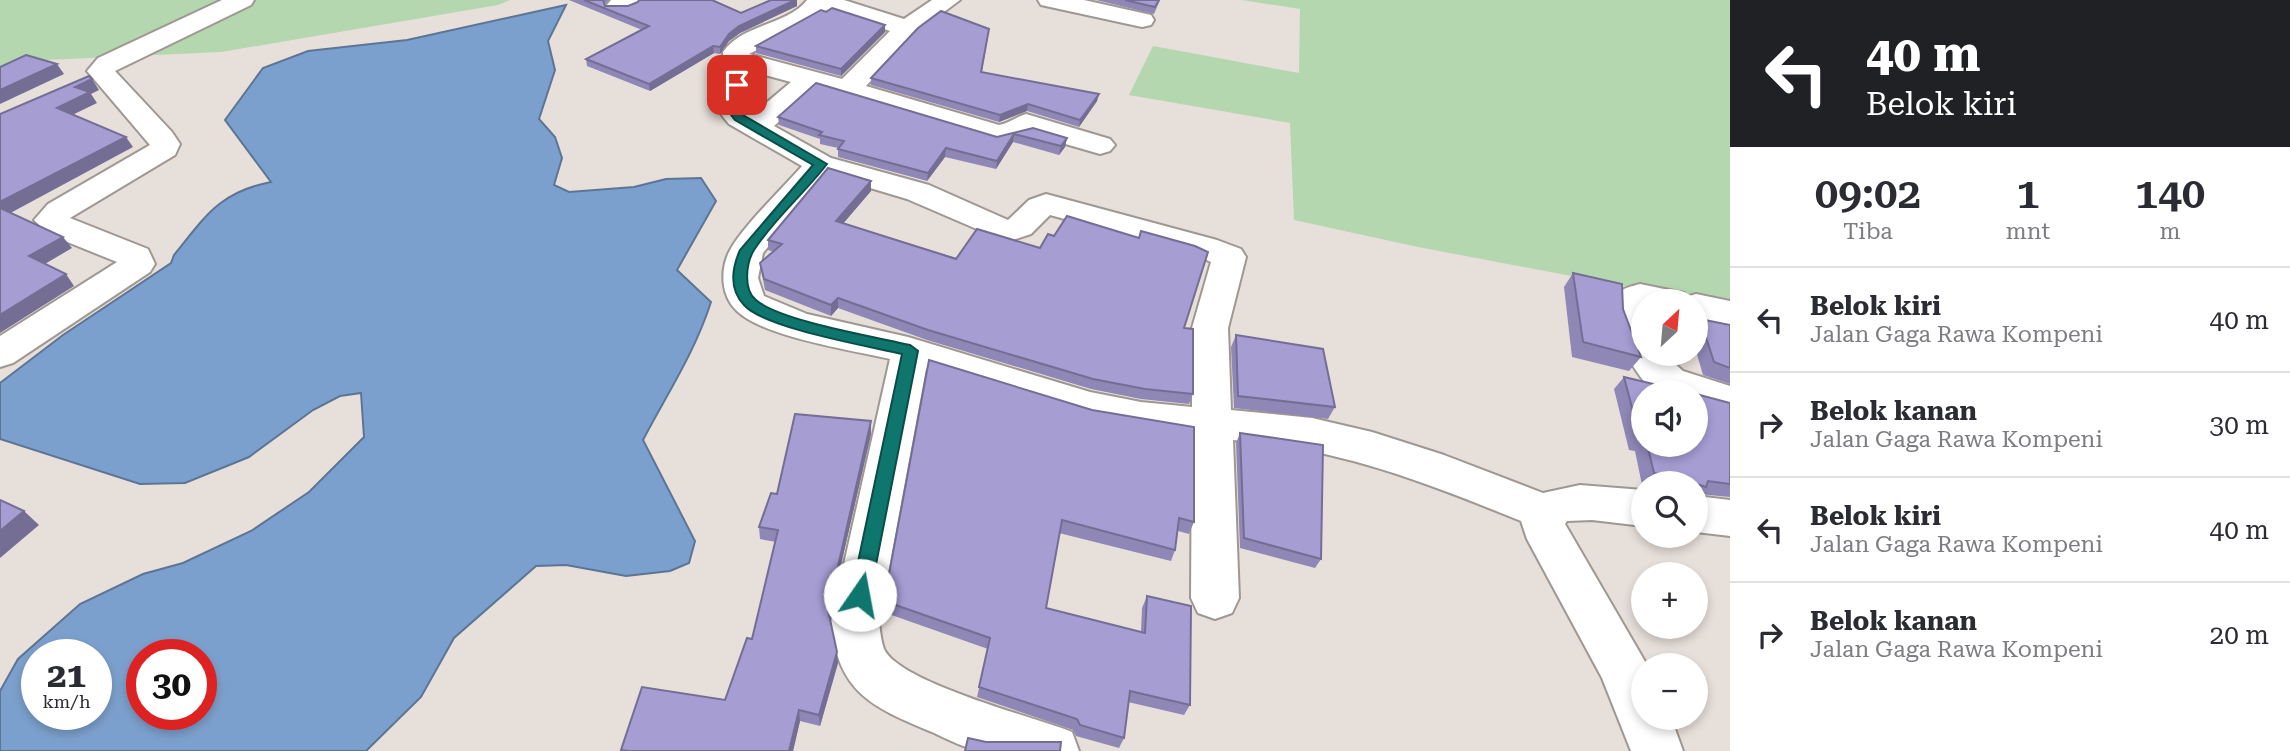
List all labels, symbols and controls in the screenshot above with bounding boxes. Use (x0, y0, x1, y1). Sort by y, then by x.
text: 40 m (1866, 26, 1981, 83)
icon: left (1751, 28, 1842, 119)
pin (707, 55, 767, 115)
icon: arrive (718, 66, 756, 104)
text: Belok kiri (1866, 85, 2017, 123)
text: 09:02 (1815, 169, 1921, 218)
text: 1 (2016, 169, 2040, 218)
text: 140 (2135, 169, 2205, 218)
text: Tiba (1843, 218, 1893, 245)
text: mnt (2006, 218, 2050, 245)
text: m (2160, 218, 2181, 245)
north arrow (1631, 289, 1708, 366)
map controls (1631, 289, 1708, 730)
text: Belok kiri (1810, 291, 1941, 321)
icon: left (1751, 301, 1789, 339)
text: 40 m (2210, 305, 2269, 335)
text: Jalan Gaga Rawa Kompeni (1810, 321, 2103, 348)
button: sound (1631, 380, 1708, 457)
text: Belok kanan (1810, 396, 1977, 426)
icon: right (1751, 406, 1789, 444)
text: 30 m (2210, 410, 2269, 440)
text: Jalan Gaga Rawa Kompeni (1810, 426, 2103, 453)
button: search (1631, 471, 1708, 548)
text: Belok kiri (1810, 501, 1941, 531)
icon: left (1751, 511, 1789, 549)
text: 40 m (2210, 515, 2269, 545)
text: Jalan Gaga Rawa Kompeni (1810, 531, 2103, 558)
position arrow (823, 558, 897, 632)
button: + (1631, 562, 1708, 639)
text: Belok kanan (1810, 606, 1977, 636)
icon: right (1751, 616, 1789, 654)
text: 20 m (2210, 620, 2269, 650)
text: Jalan Gaga Rawa Kompeni (1810, 636, 2103, 663)
speed limit sign: 30 (126, 639, 217, 730)
button: − (1631, 653, 1708, 730)
text: 21 (47, 655, 86, 696)
text: km/h (42, 691, 91, 712)

